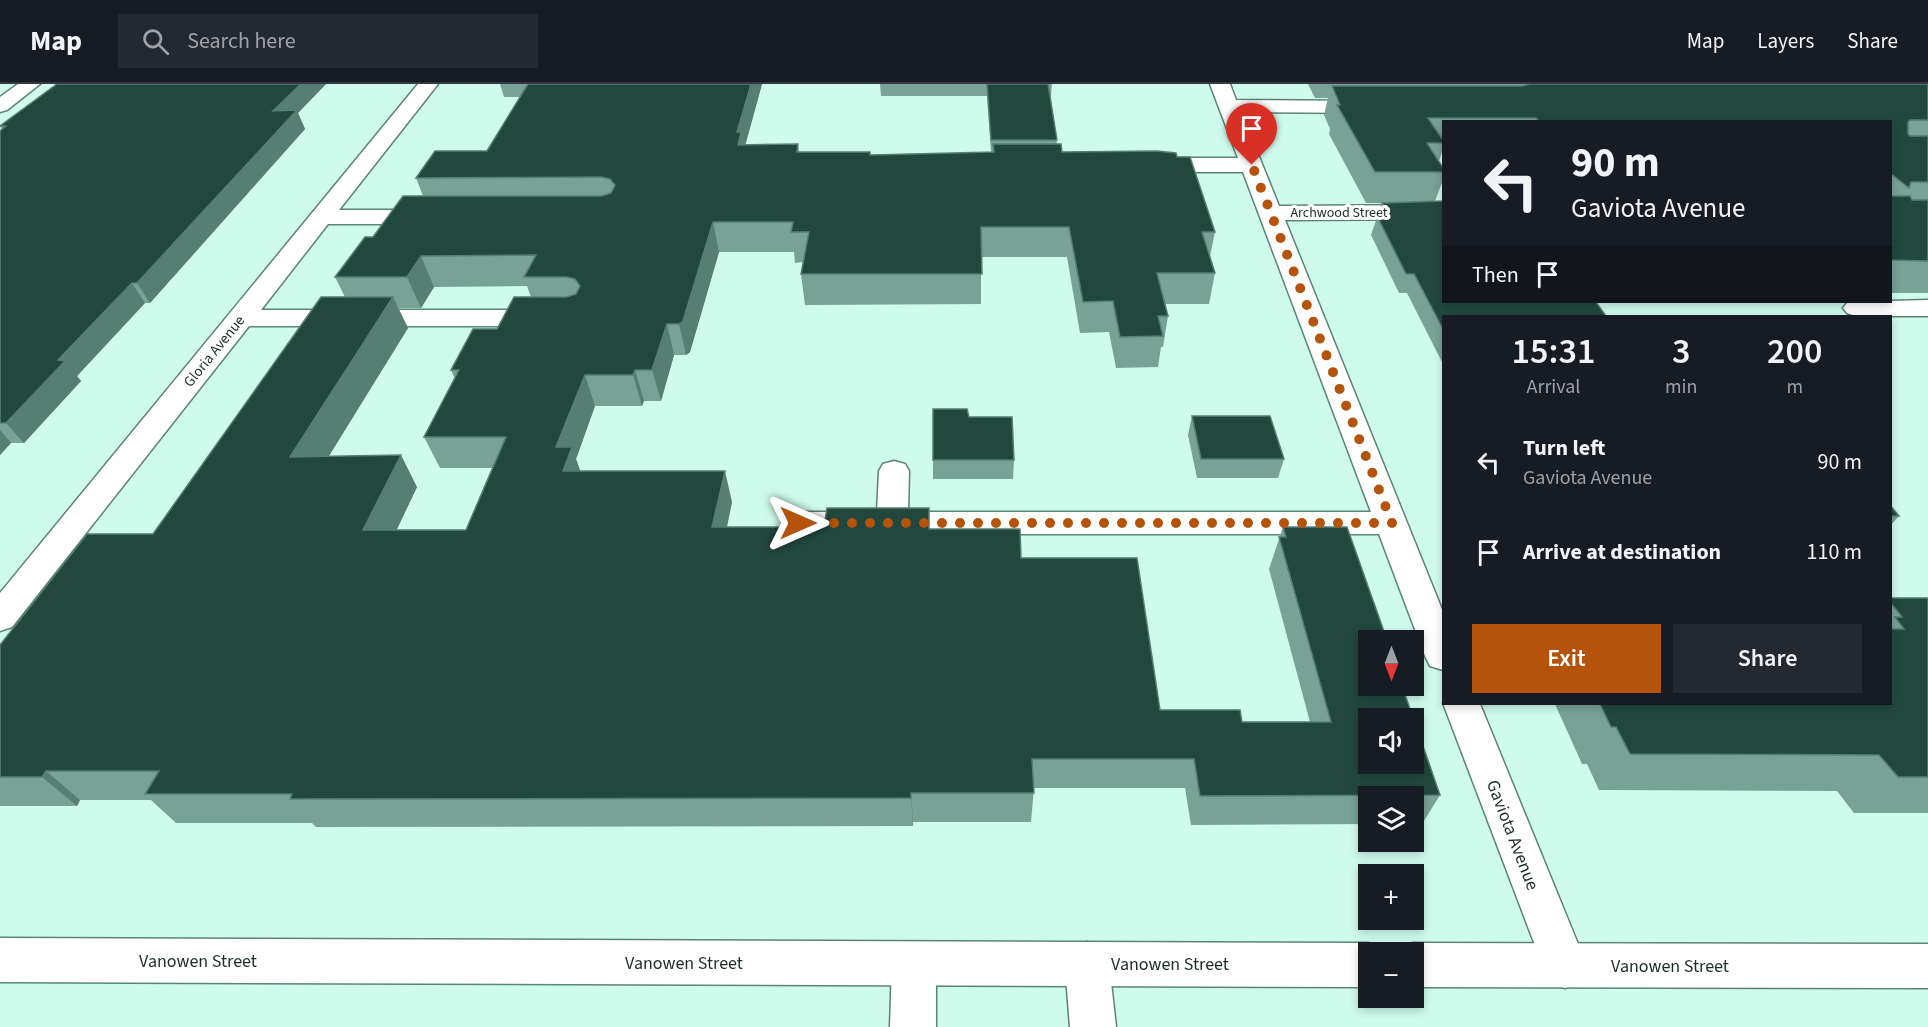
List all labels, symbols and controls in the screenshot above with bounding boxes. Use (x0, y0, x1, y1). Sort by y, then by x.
search box (118, 14, 538, 68)
text: Map (30, 21, 82, 61)
icon: search (139, 25, 172, 58)
text: Search here (187, 25, 296, 57)
text: Map (1687, 26, 1724, 56)
text: Layers (1757, 26, 1814, 56)
text: Share (1847, 26, 1898, 56)
pin (1226, 103, 1277, 165)
icon: arrive (1235, 112, 1268, 145)
text: 90 m (1571, 133, 1660, 193)
icon: left (1472, 144, 1550, 222)
text: Gaviota Avenue (1571, 189, 1745, 228)
street label: Archwood Street (1290, 203, 1388, 223)
icon: arrive (1531, 258, 1564, 291)
text: Then (1472, 259, 1519, 291)
street label: Gloria Avenue (179, 311, 250, 392)
text: 15:31 (1512, 326, 1595, 377)
text: 3 (1672, 326, 1690, 377)
text: 200 (1767, 326, 1822, 377)
text: Arrival (1527, 373, 1580, 401)
text: min (1665, 373, 1697, 401)
text: m (1786, 373, 1803, 401)
text: Turn left (1523, 432, 1605, 464)
icon: left (1472, 446, 1505, 479)
text: 90 m (1817, 446, 1862, 478)
text: Gaviota Avenue (1523, 464, 1652, 492)
position arrow (766, 491, 830, 555)
icon: arrive (1472, 536, 1505, 569)
text: Arrive at destination (1523, 536, 1721, 568)
text: 110 m (1807, 536, 1862, 568)
button: Exit (1472, 624, 1661, 693)
button: Share (1673, 624, 1862, 693)
north arrow (1358, 630, 1424, 696)
map controls (1358, 630, 1424, 1008)
button: sound (1358, 708, 1424, 774)
street label: Gaviota Avenue (1480, 776, 1545, 894)
button: layers (1358, 786, 1424, 852)
button: + (1358, 864, 1424, 930)
button: − (1358, 942, 1424, 1008)
street label: Vanowen Street (139, 949, 257, 974)
street label: Vanowen Street (625, 951, 743, 976)
street label: Vanowen Street (1111, 952, 1229, 977)
street label: Vanowen Street (1611, 954, 1729, 979)

